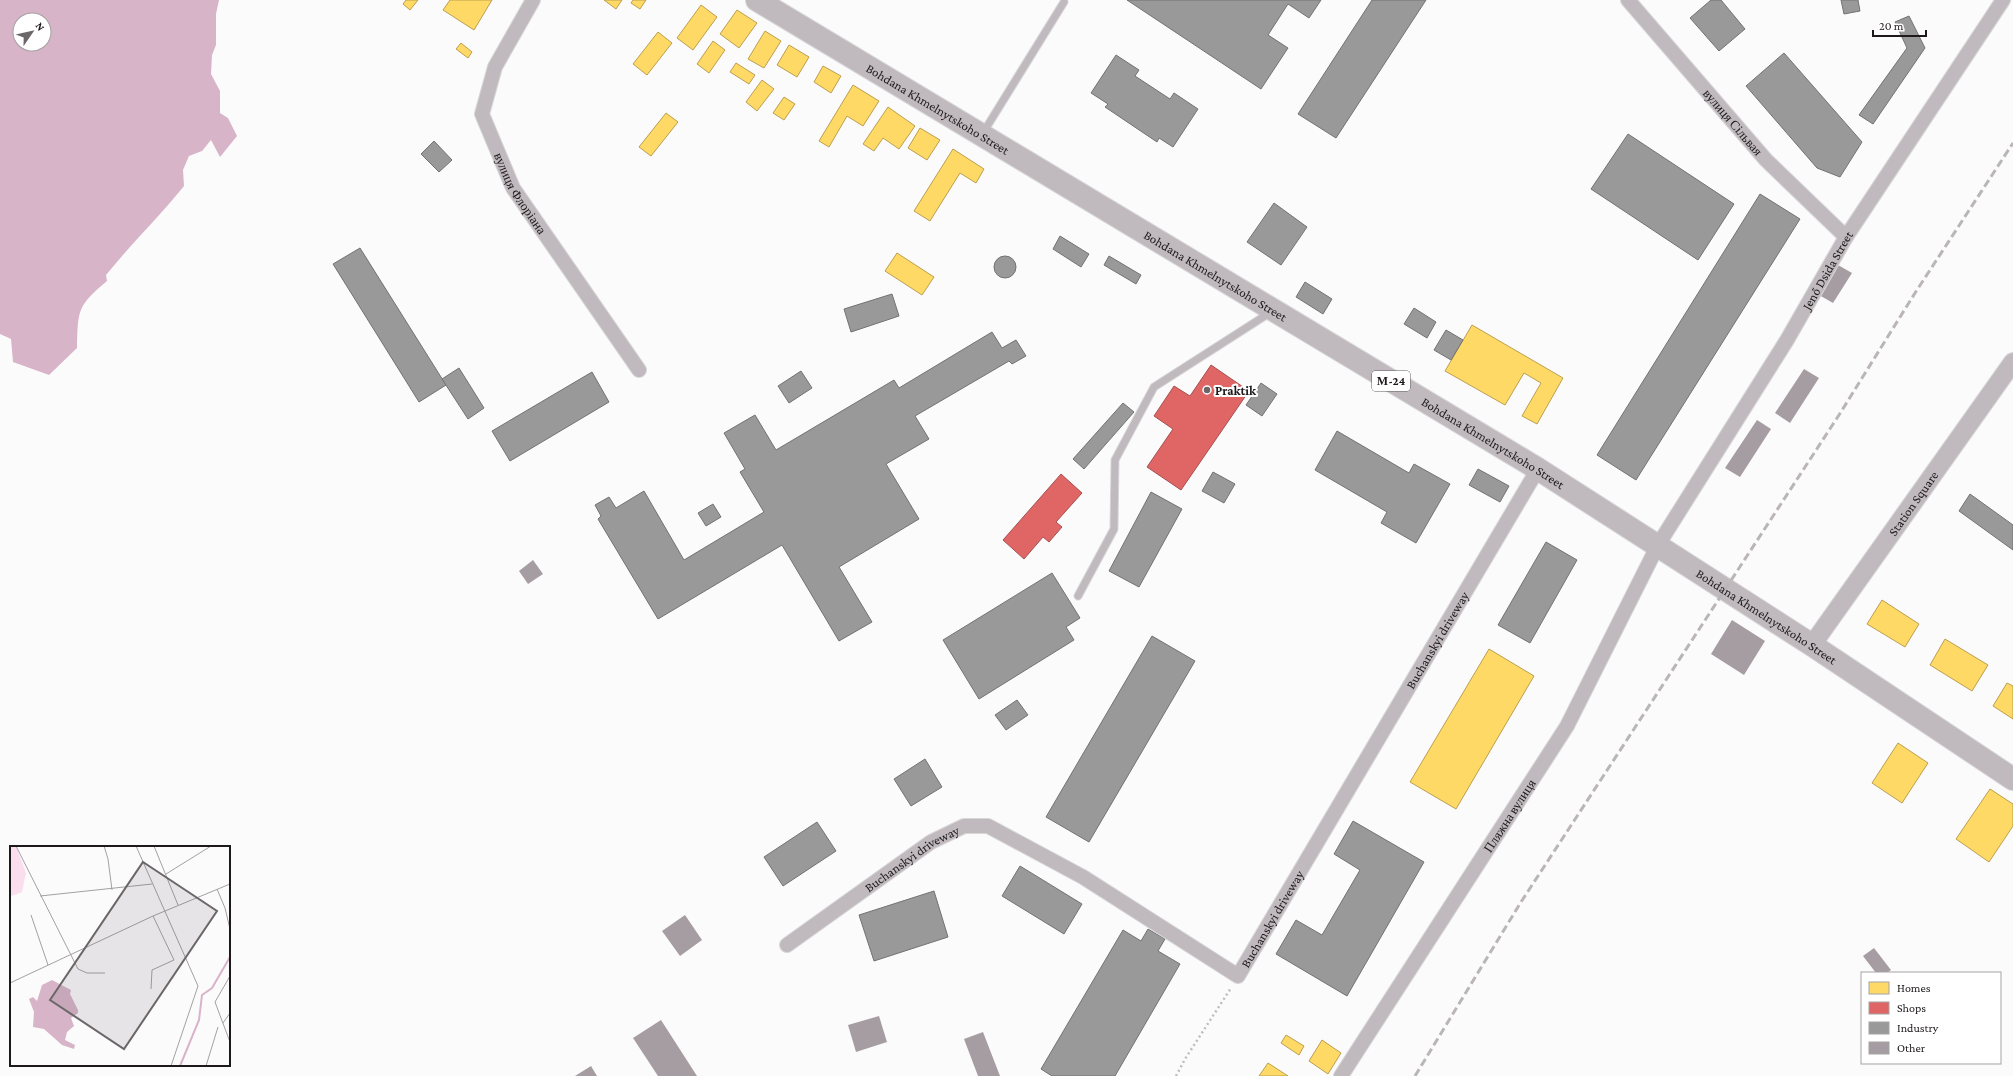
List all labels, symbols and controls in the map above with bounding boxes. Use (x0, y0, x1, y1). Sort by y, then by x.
north arrow (12, 12, 52, 52)
scale bar (1873, 12, 1926, 38)
text: 20 m (1879, 19, 1904, 33)
text: N (33, 20, 48, 33)
street label: Bohdana Khmelnytskoho Street (864, 60, 1013, 158)
street label: вулиця Сільвая (1700, 86, 1766, 158)
street label: вулиця Флоріана (491, 150, 550, 237)
street label: Bohdana Khmelnytskoho Street (1141, 227, 1290, 324)
street label: Jenő Dsida Street (1798, 227, 1856, 313)
road number: М-24 (1372, 371, 1410, 391)
place label: Praktik (1215, 383, 1257, 398)
marker: Praktik (1202, 385, 1212, 395)
street label: Bohdana Khmelnytskoho Street (1419, 394, 1568, 492)
street label: Station Square (1885, 468, 1941, 538)
street label: Bohdana Khmelnytskoho Street (1694, 565, 1840, 667)
street label: Buchanskyi driveway (1402, 588, 1472, 691)
street label: Пляжна вулиця (1480, 776, 1538, 855)
street label: Buchanskyi driveway (861, 822, 962, 895)
inset map (10, 846, 230, 1066)
street label: Buchanskyi driveway (1237, 867, 1307, 970)
legend (1861, 972, 2001, 1064)
text: Homes (1897, 981, 1931, 995)
text: Shops (1897, 1001, 1926, 1015)
text: Industry (1897, 1021, 1939, 1035)
text: Other (1897, 1041, 1926, 1055)

